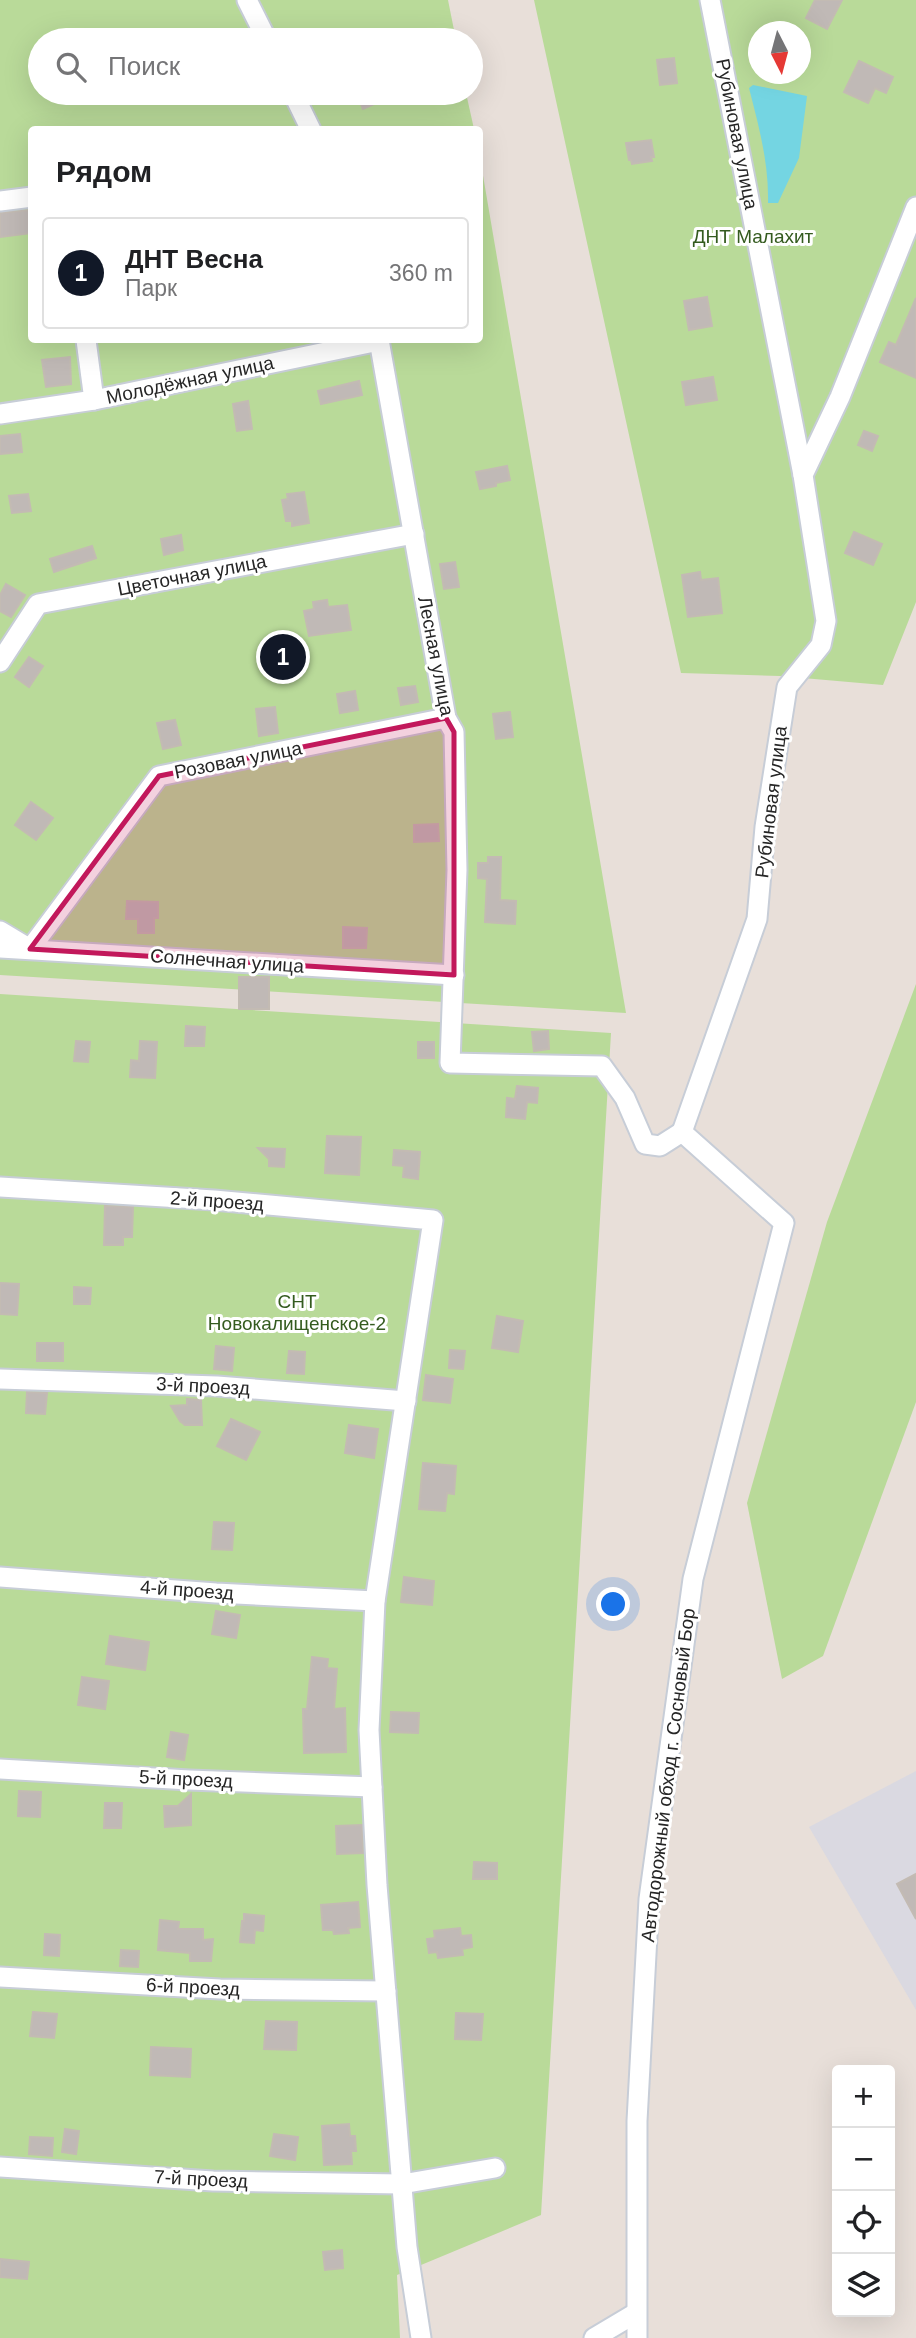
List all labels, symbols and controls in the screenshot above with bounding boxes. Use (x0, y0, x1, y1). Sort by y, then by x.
north arrow (748, 21, 811, 84)
search box (28, 28, 483, 105)
icon: search (52, 48, 90, 86)
text: Поиск (108, 51, 180, 81)
street label: Рубиновая улица (712, 57, 762, 212)
text: Рядом (56, 155, 152, 188)
park label: ДНТ Малахит (693, 226, 814, 247)
text: ДНТ Весна (125, 244, 263, 274)
text: 1 (75, 260, 87, 286)
text: 360 m (389, 260, 453, 286)
text: Парк (125, 275, 177, 301)
street label: Молодёжная улица (104, 352, 276, 408)
street label: Цветочная улица (116, 550, 269, 600)
street label: Лесная улица (414, 594, 458, 718)
pin: 1 (260, 631, 306, 683)
street label: Рубиновая улица (751, 724, 791, 879)
street label: Розовая улица (172, 737, 304, 783)
street label: Солнечная улица (149, 945, 305, 977)
street label: 2-й проезд (170, 1187, 264, 1215)
park label: СНТ Новокалищенское-2 (208, 1291, 386, 1334)
street label: 3-й проезд (156, 1373, 250, 1399)
street label: 4-й проезд (140, 1576, 234, 1604)
your location (596, 1587, 630, 1621)
street label: Автодорожный обход г. Сосновый Бор (637, 1607, 699, 1943)
street label: 5-й проезд (139, 1766, 233, 1792)
street label: 6-й проезд (146, 1974, 240, 2000)
map controls (832, 2065, 895, 2317)
button: + (832, 2065, 895, 2128)
button: − (832, 2128, 895, 2191)
street label: 7-й проезд (154, 2166, 248, 2192)
button: locate (832, 2191, 895, 2254)
button: layers (832, 2254, 895, 2317)

